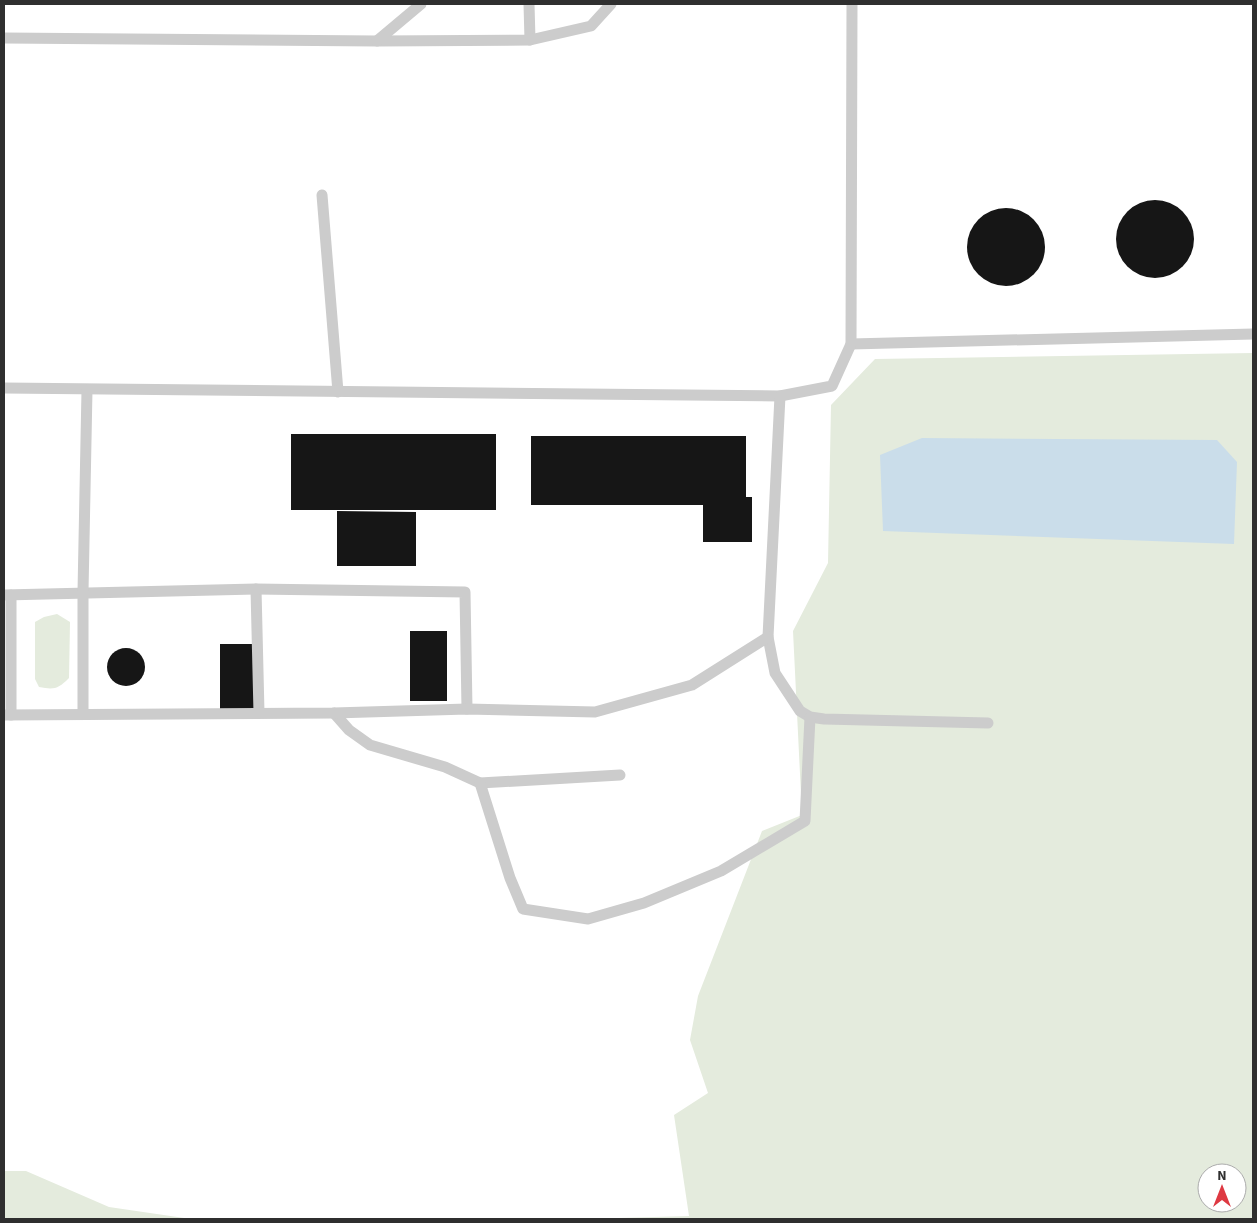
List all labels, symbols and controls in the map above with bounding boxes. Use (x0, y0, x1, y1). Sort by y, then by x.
north arrow (1197, 1163, 1247, 1213)
text: N (1217, 1166, 1227, 1186)

